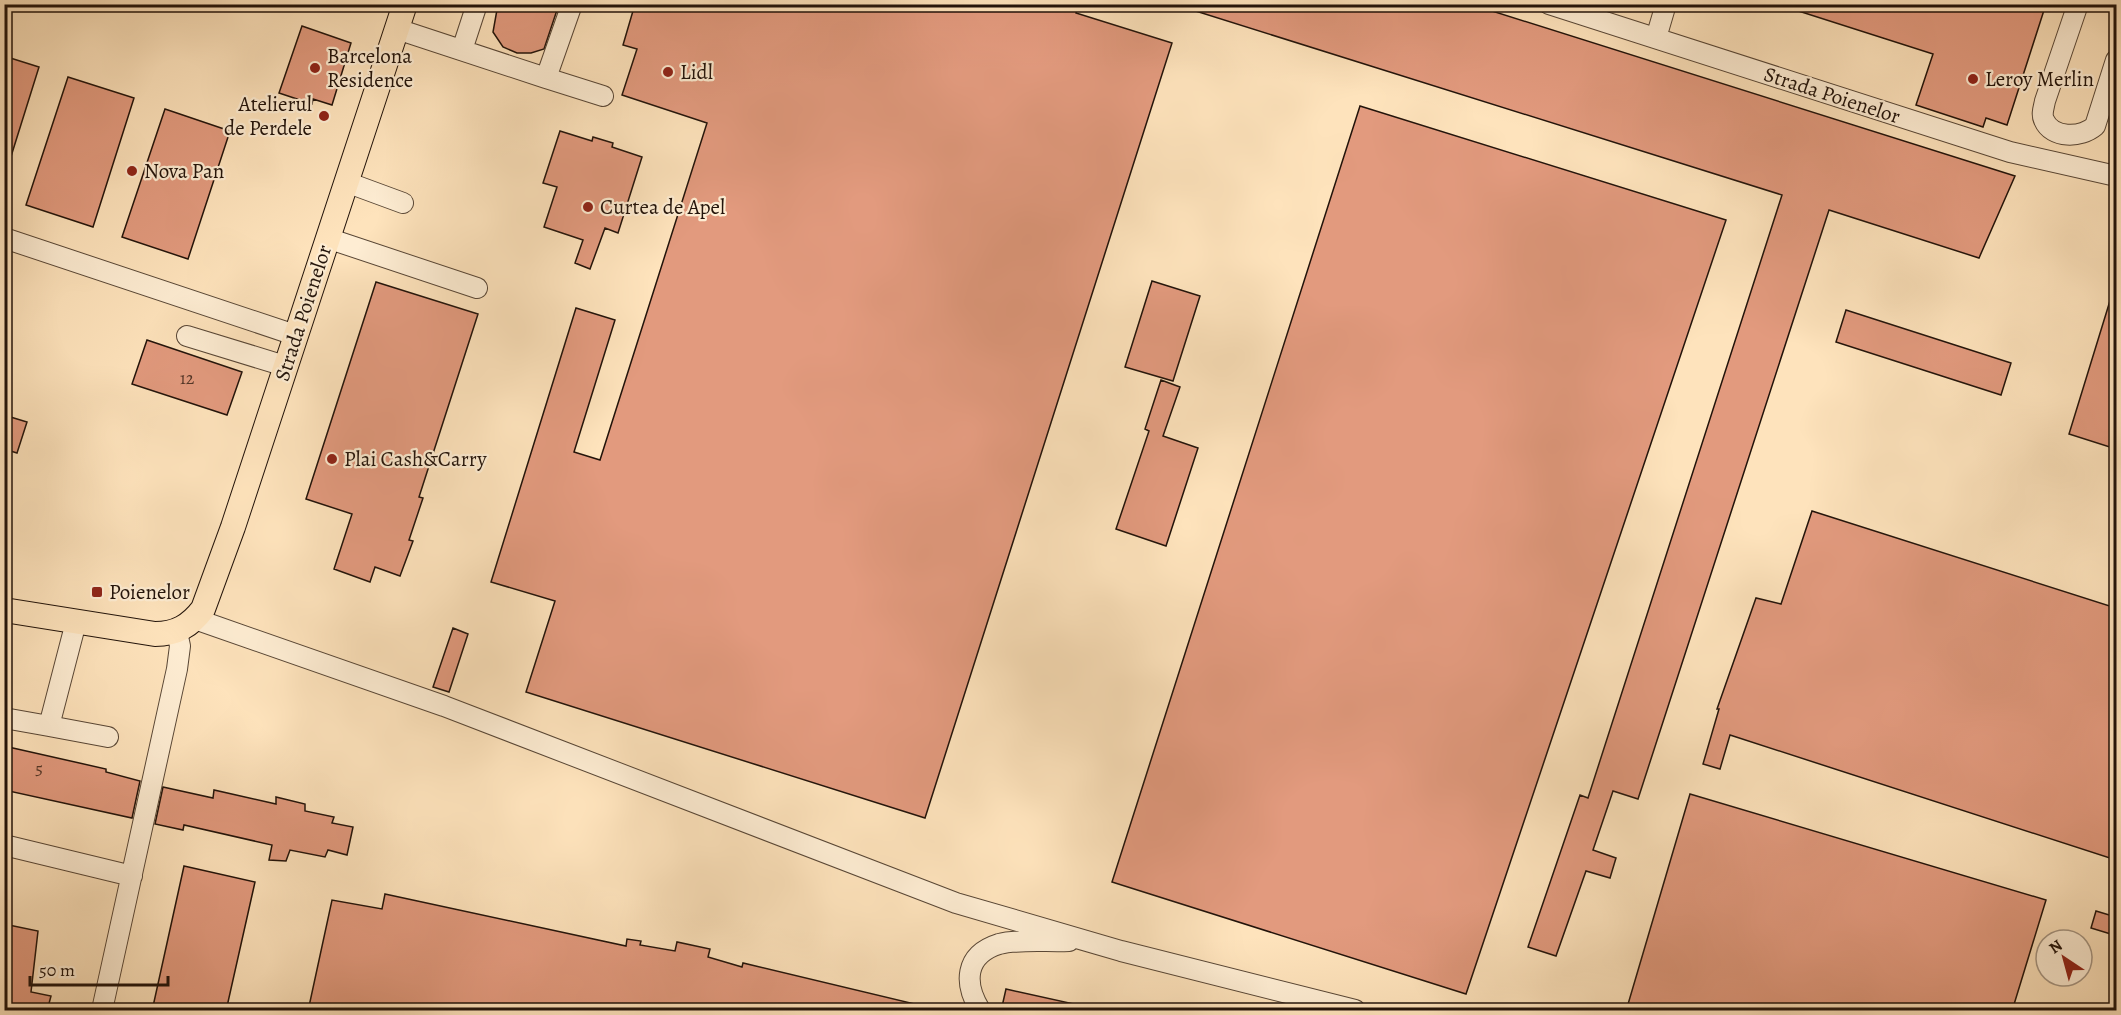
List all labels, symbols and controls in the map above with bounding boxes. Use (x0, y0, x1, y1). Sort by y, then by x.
place label: Barcelona Residence (327, 42, 413, 94)
place label: Lidl (680, 58, 713, 86)
street label: Strada Poienelor (1760, 60, 1904, 130)
marker: Barcelona Residence (308, 61, 322, 75)
marker: Lidl (661, 65, 675, 79)
place label: Leroy Merlin (1985, 65, 2094, 93)
marker: Leroy Merlin (1966, 72, 1980, 86)
place label: Atelierul de Perdele (224, 90, 312, 142)
marker: Atelierul de Perdele (317, 109, 331, 123)
place label: Nova Pan (144, 157, 224, 185)
marker: Nova Pan (125, 164, 139, 178)
place label: Curtea de Apel (600, 193, 725, 221)
marker: Curtea de Apel (581, 200, 595, 214)
street label: Strada Poienelor (268, 241, 338, 385)
house number: 12 (180, 366, 195, 390)
place label: Plai Cash&Carry (344, 445, 487, 473)
marker: Plai Cash&Carry (325, 452, 339, 466)
place label: Poienelor (109, 578, 190, 606)
marker: Poienelor (90, 585, 104, 599)
house number: 5 (35, 756, 43, 780)
north arrow (2034, 928, 2094, 988)
text: N (2045, 934, 2067, 959)
scale bar (30, 949, 168, 987)
text: 50 m (39, 958, 75, 982)

